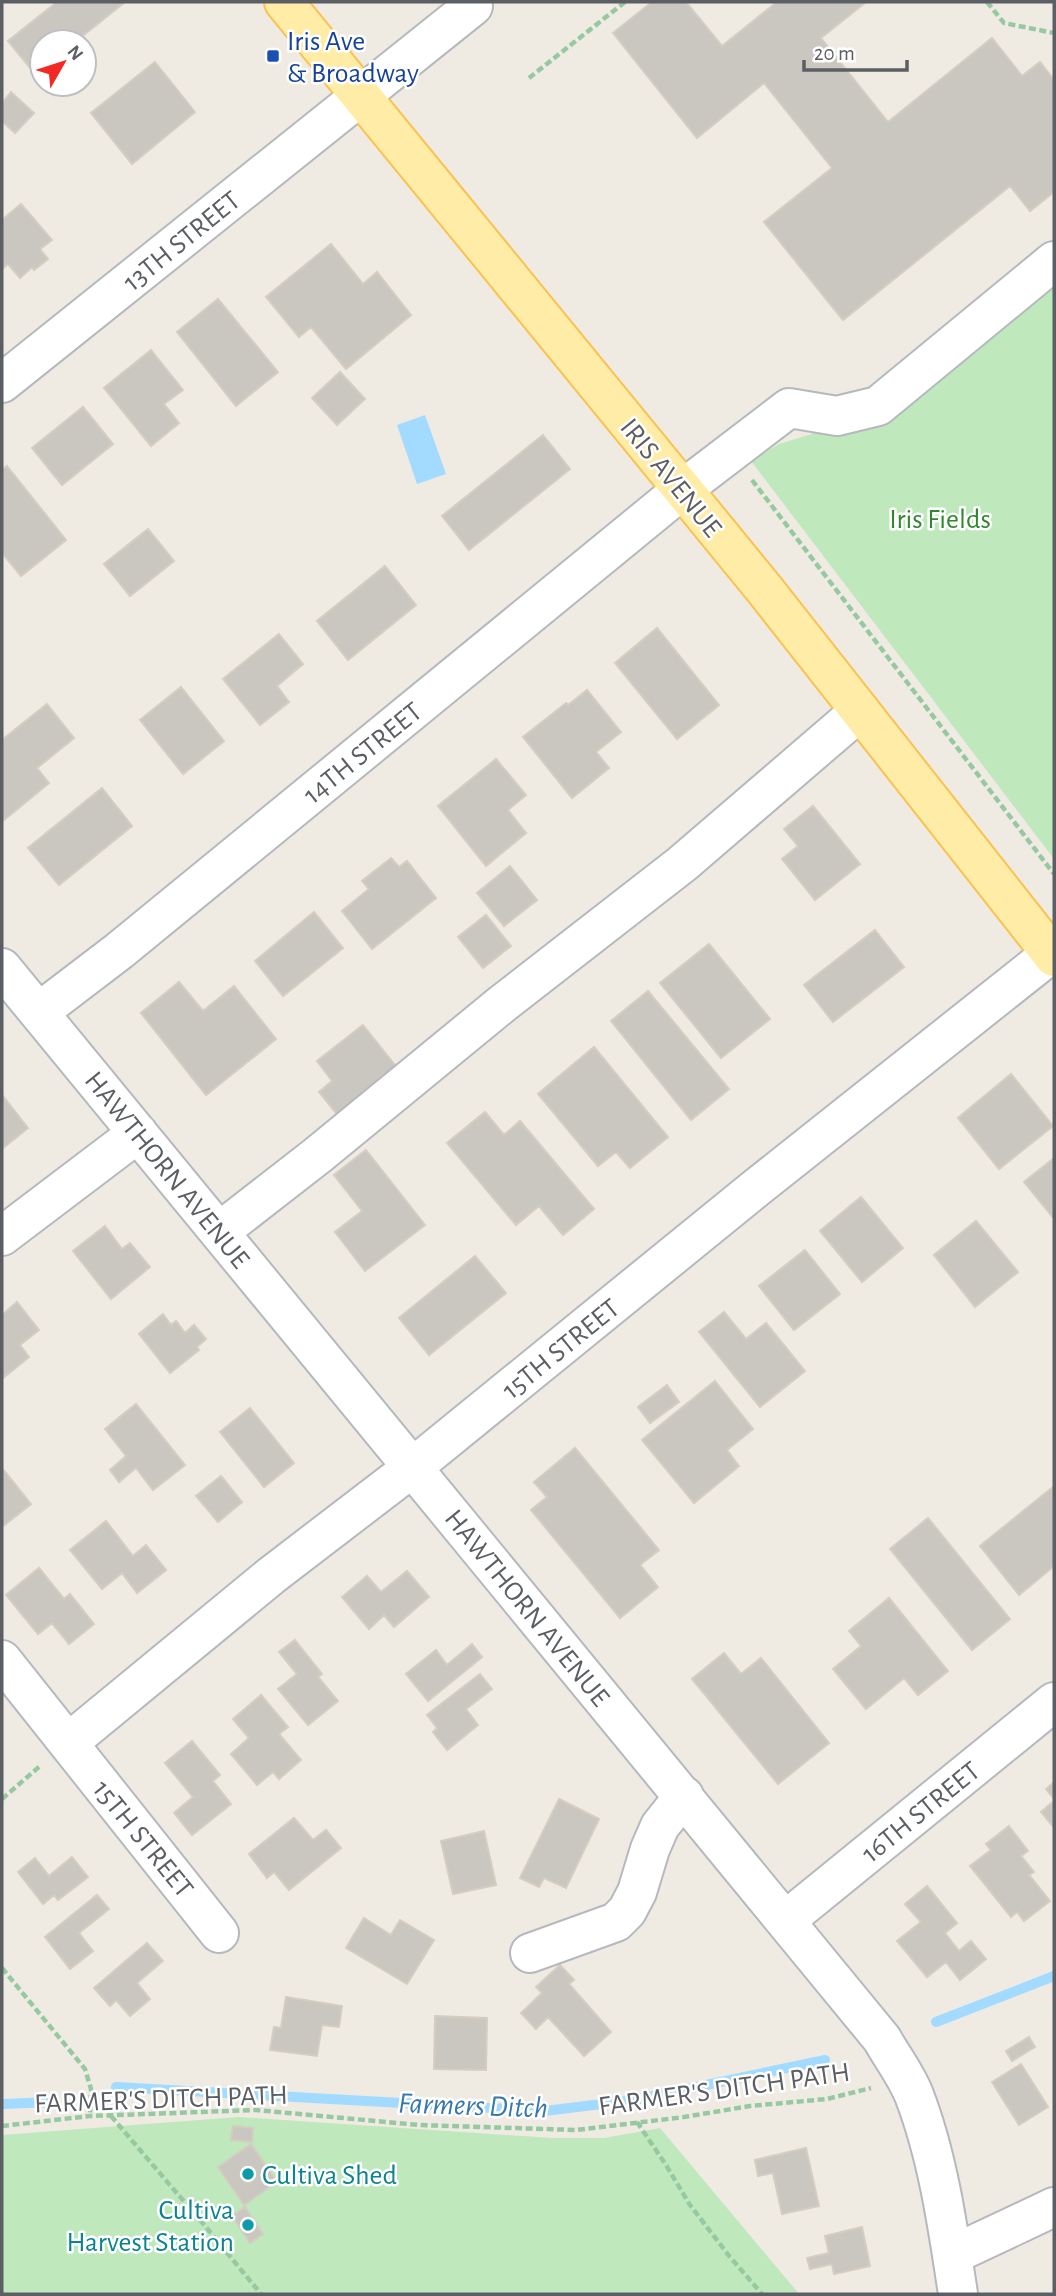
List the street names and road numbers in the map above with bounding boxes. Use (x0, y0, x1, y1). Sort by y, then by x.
street label: 13TH STREET (119, 186, 246, 297)
street label: IRIS AVENUE (614, 414, 726, 543)
street label: 14TH STREET (299, 697, 428, 810)
street label: HAWTHORN AVENUE (79, 1067, 254, 1274)
street label: 15TH STREET (497, 1294, 625, 1405)
street label: HAWTHORN AVENUE (439, 1505, 614, 1712)
street label: 16TH STREET (857, 1756, 986, 1868)
street label: 15TH STREET (87, 1775, 198, 1903)
street label: FARMER'S DITCH PATH (597, 2058, 852, 2121)
street label: FARMER'S DITCH PATH (34, 2082, 288, 2118)

